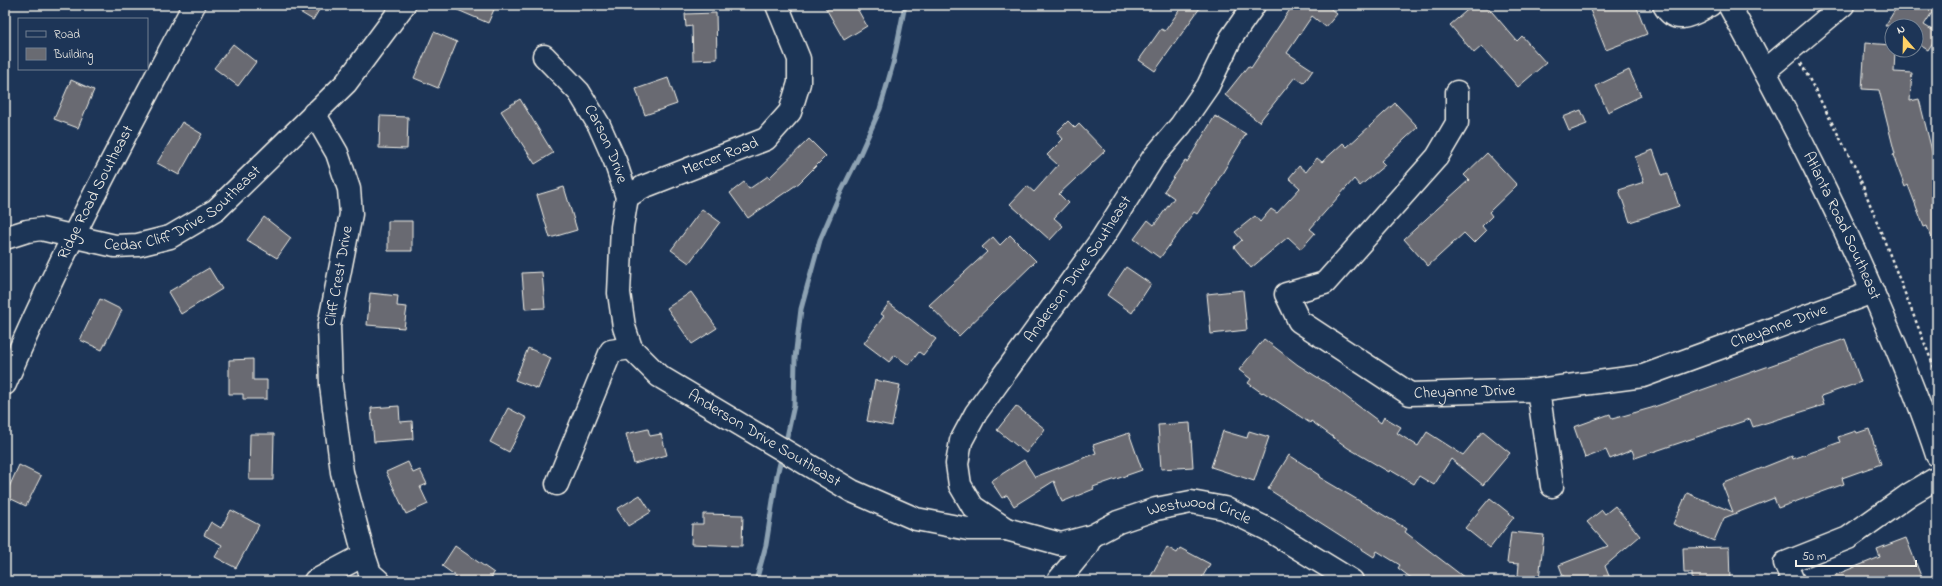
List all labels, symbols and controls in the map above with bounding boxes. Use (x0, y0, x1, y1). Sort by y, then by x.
legend (18, 18, 148, 70)
north arrow (1884, 18, 1924, 58)
text: N (1895, 21, 1907, 38)
text: Road (54, 26, 80, 44)
text: Building (53, 46, 93, 65)
street label: Carson Drive (577, 100, 634, 187)
street label: Ridge Road Southeast (52, 121, 141, 264)
street label: Mercer Road (679, 131, 762, 182)
street label: Atlanta Road Southeast (1796, 148, 1887, 304)
street label: Cedar Cliff Drive Southeast (101, 159, 267, 258)
street label: Anderson Drive Southeast (1018, 190, 1138, 348)
street label: Cliff Crest Drive (318, 223, 360, 328)
street label: Cheyanne Drive (1727, 297, 1831, 355)
street label: Cheyanne Drive (1413, 379, 1517, 406)
street label: Anderson Drive Southeast (683, 384, 846, 494)
street label: Westwood Circle (1144, 490, 1256, 532)
scale bar (1796, 542, 1916, 568)
text: 50 m (1802, 548, 1826, 566)

